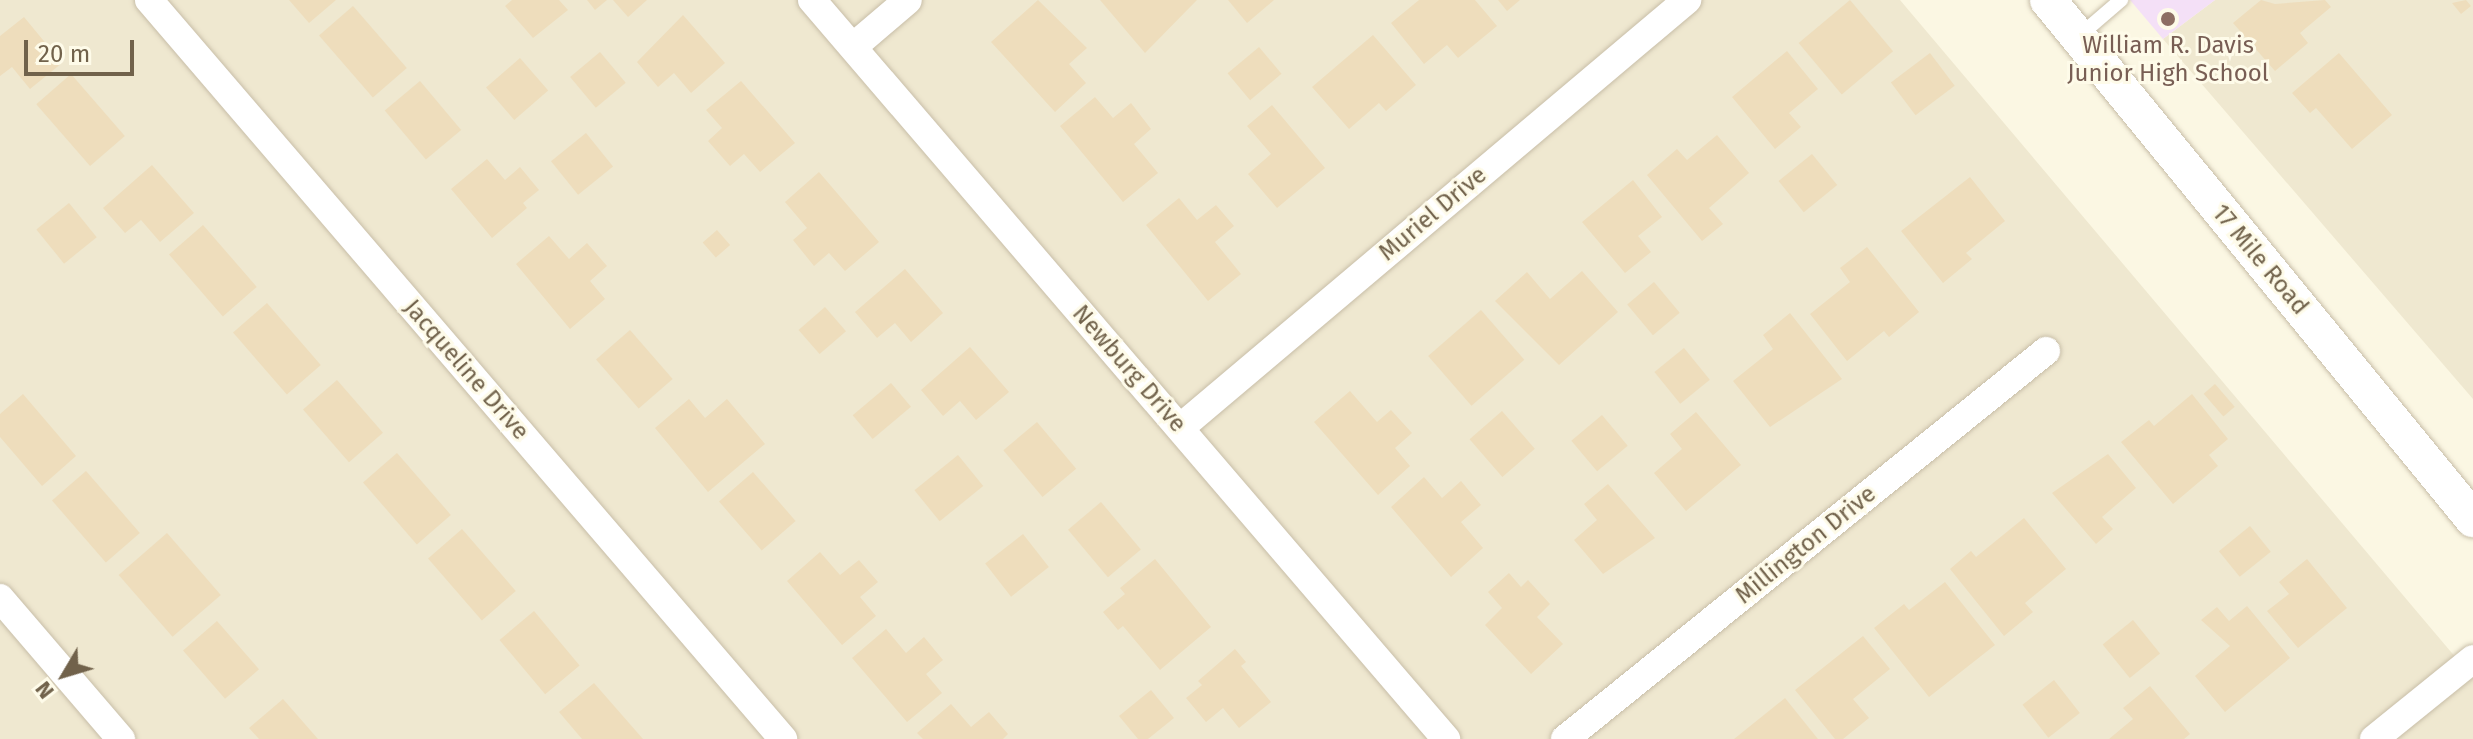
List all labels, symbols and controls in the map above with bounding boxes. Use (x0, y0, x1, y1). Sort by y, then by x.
marker: William R. Davis Junior High School (2159, 10, 2177, 28)
scale bar (28, 24, 138, 74)
place label: William R. Davis Junior High School (2067, 32, 2269, 88)
text: 20 m (38, 40, 90, 68)
street label: Muriel Drive (1373, 161, 1493, 267)
street label: 17 Mile Road (2206, 199, 2314, 321)
street label: Jacqueline Drive (397, 294, 535, 446)
street label: Newburg Drive (1066, 300, 1192, 438)
street label: Millington Drive (1730, 480, 1882, 610)
north arrow (24, 635, 104, 715)
text: N (30, 676, 60, 704)

